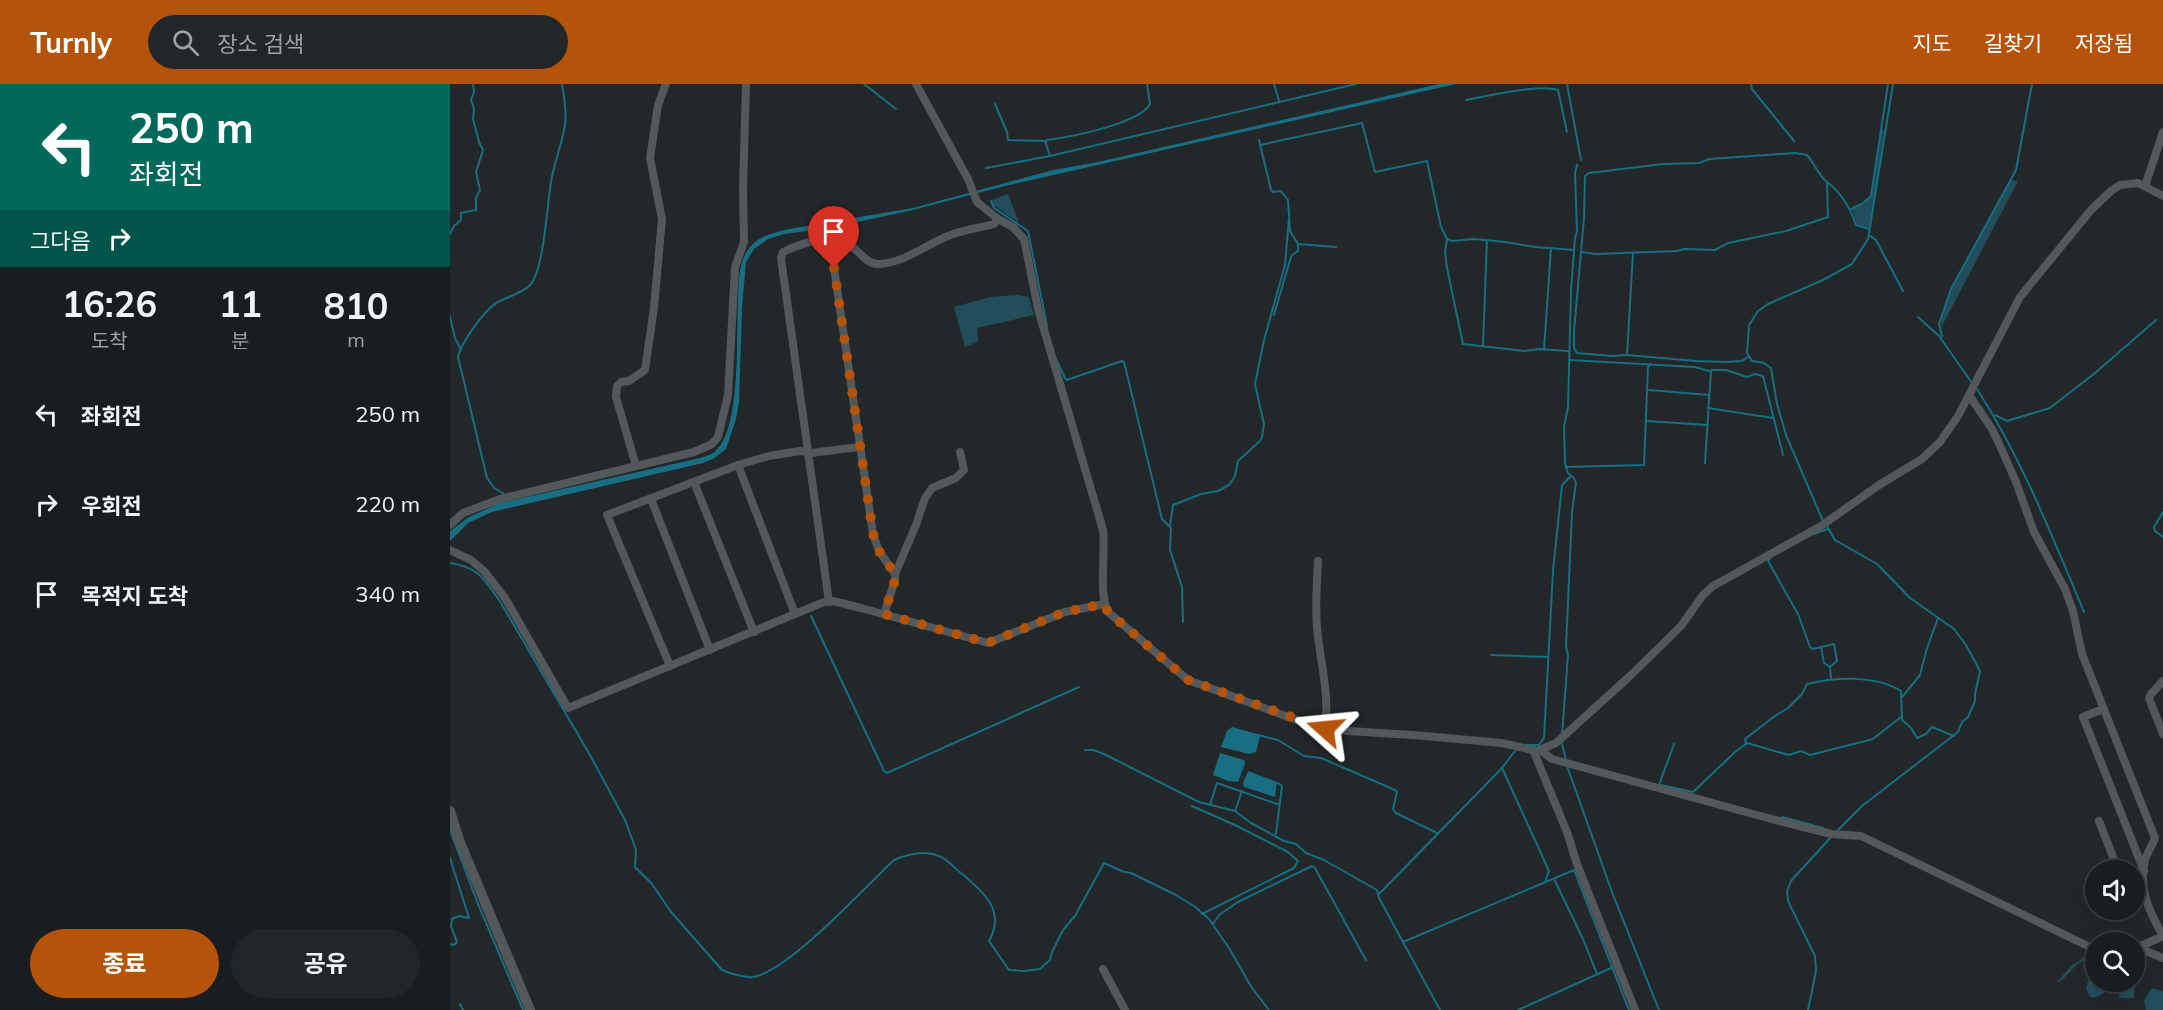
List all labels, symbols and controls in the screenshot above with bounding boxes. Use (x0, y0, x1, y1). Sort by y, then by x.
search box (148, 15, 568, 69)
text: Turnly (30, 25, 112, 60)
icon: search (169, 26, 202, 59)
text: 장소 검색 (217, 30, 304, 58)
text: 지도 (1912, 30, 1951, 56)
text: 길찾기 (1984, 30, 2042, 56)
text: 저장됨 (2075, 30, 2133, 56)
text: 250 m (129, 101, 254, 154)
icon: left (30, 108, 108, 186)
text: 좌회전 (129, 157, 204, 191)
pin (808, 206, 859, 268)
icon: arrive (817, 215, 850, 248)
icon: right (103, 222, 136, 255)
text: 그다음 (30, 227, 91, 255)
text: 16:26 (62, 281, 157, 326)
text: 11 (219, 281, 262, 326)
text: 810 (324, 283, 388, 328)
text: m (347, 327, 365, 352)
text: 도착 (91, 328, 128, 353)
text: 분 (231, 328, 249, 353)
icon: left (30, 398, 63, 431)
text: 250 m (355, 400, 420, 428)
text: 좌회전 (81, 402, 142, 430)
icon: right (30, 488, 63, 521)
text: 220 m (355, 490, 420, 518)
text: 우회전 (81, 492, 142, 520)
icon: arrive (30, 578, 63, 611)
text: 340 m (355, 580, 420, 608)
text: 목적지 도착 (81, 582, 188, 610)
position arrow (1293, 697, 1357, 761)
map controls (2085, 860, 2145, 992)
button: sound (2085, 860, 2145, 920)
button: 종료 (30, 929, 219, 998)
button: 공유 (231, 929, 420, 998)
button: search (2085, 932, 2145, 992)

